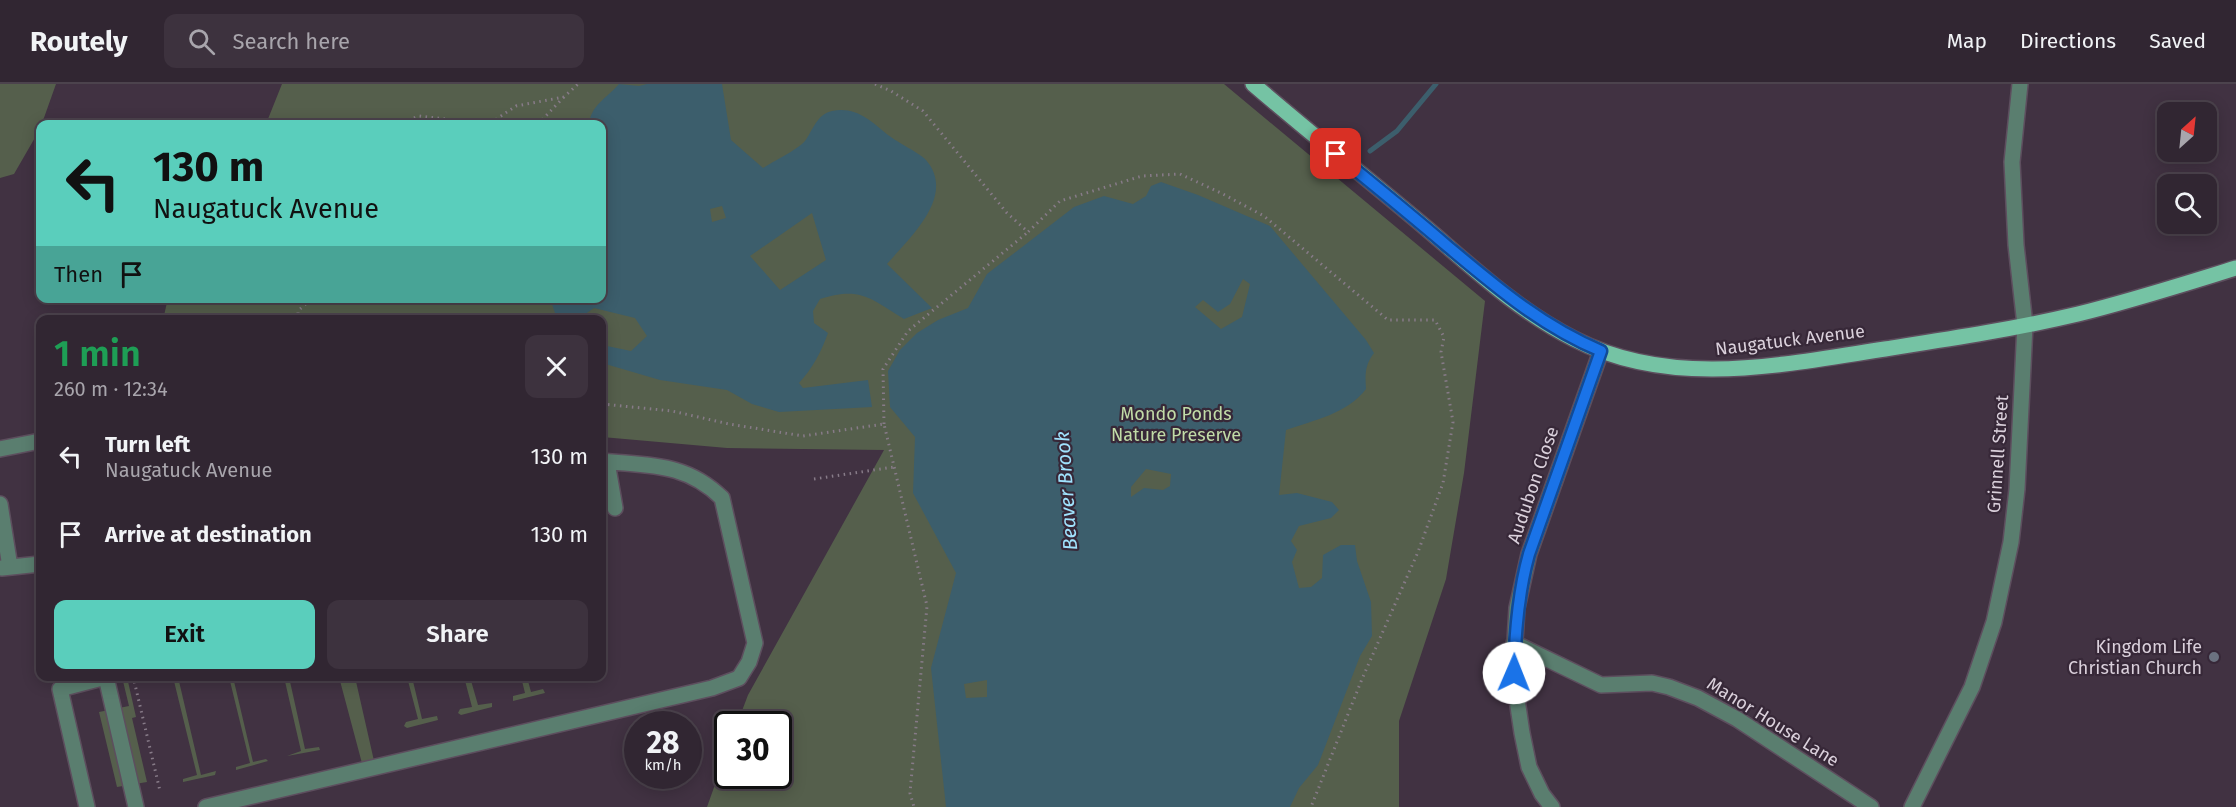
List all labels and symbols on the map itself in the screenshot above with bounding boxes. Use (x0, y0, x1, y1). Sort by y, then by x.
north arrow (2157, 102, 2217, 162)
pin (1310, 128, 1361, 179)
street label: Naugatuck Avenue (1714, 320, 1866, 360)
street label: Grinnell Street (1983, 394, 2013, 514)
park label: Mondo Ponds Nature Preserve (1111, 403, 1241, 446)
street label: Audubon Close (1503, 424, 1563, 546)
water label: Beaver Brook (1050, 430, 1082, 551)
place label: Kingdom Life Christian Church (2068, 636, 2202, 679)
position arrow (1482, 641, 1546, 705)
marker: Kingdom Life Christian Church (2207, 650, 2221, 664)
street label: Manor House Lane (1703, 672, 1843, 772)
speed limit sign: 30 (714, 711, 792, 789)

